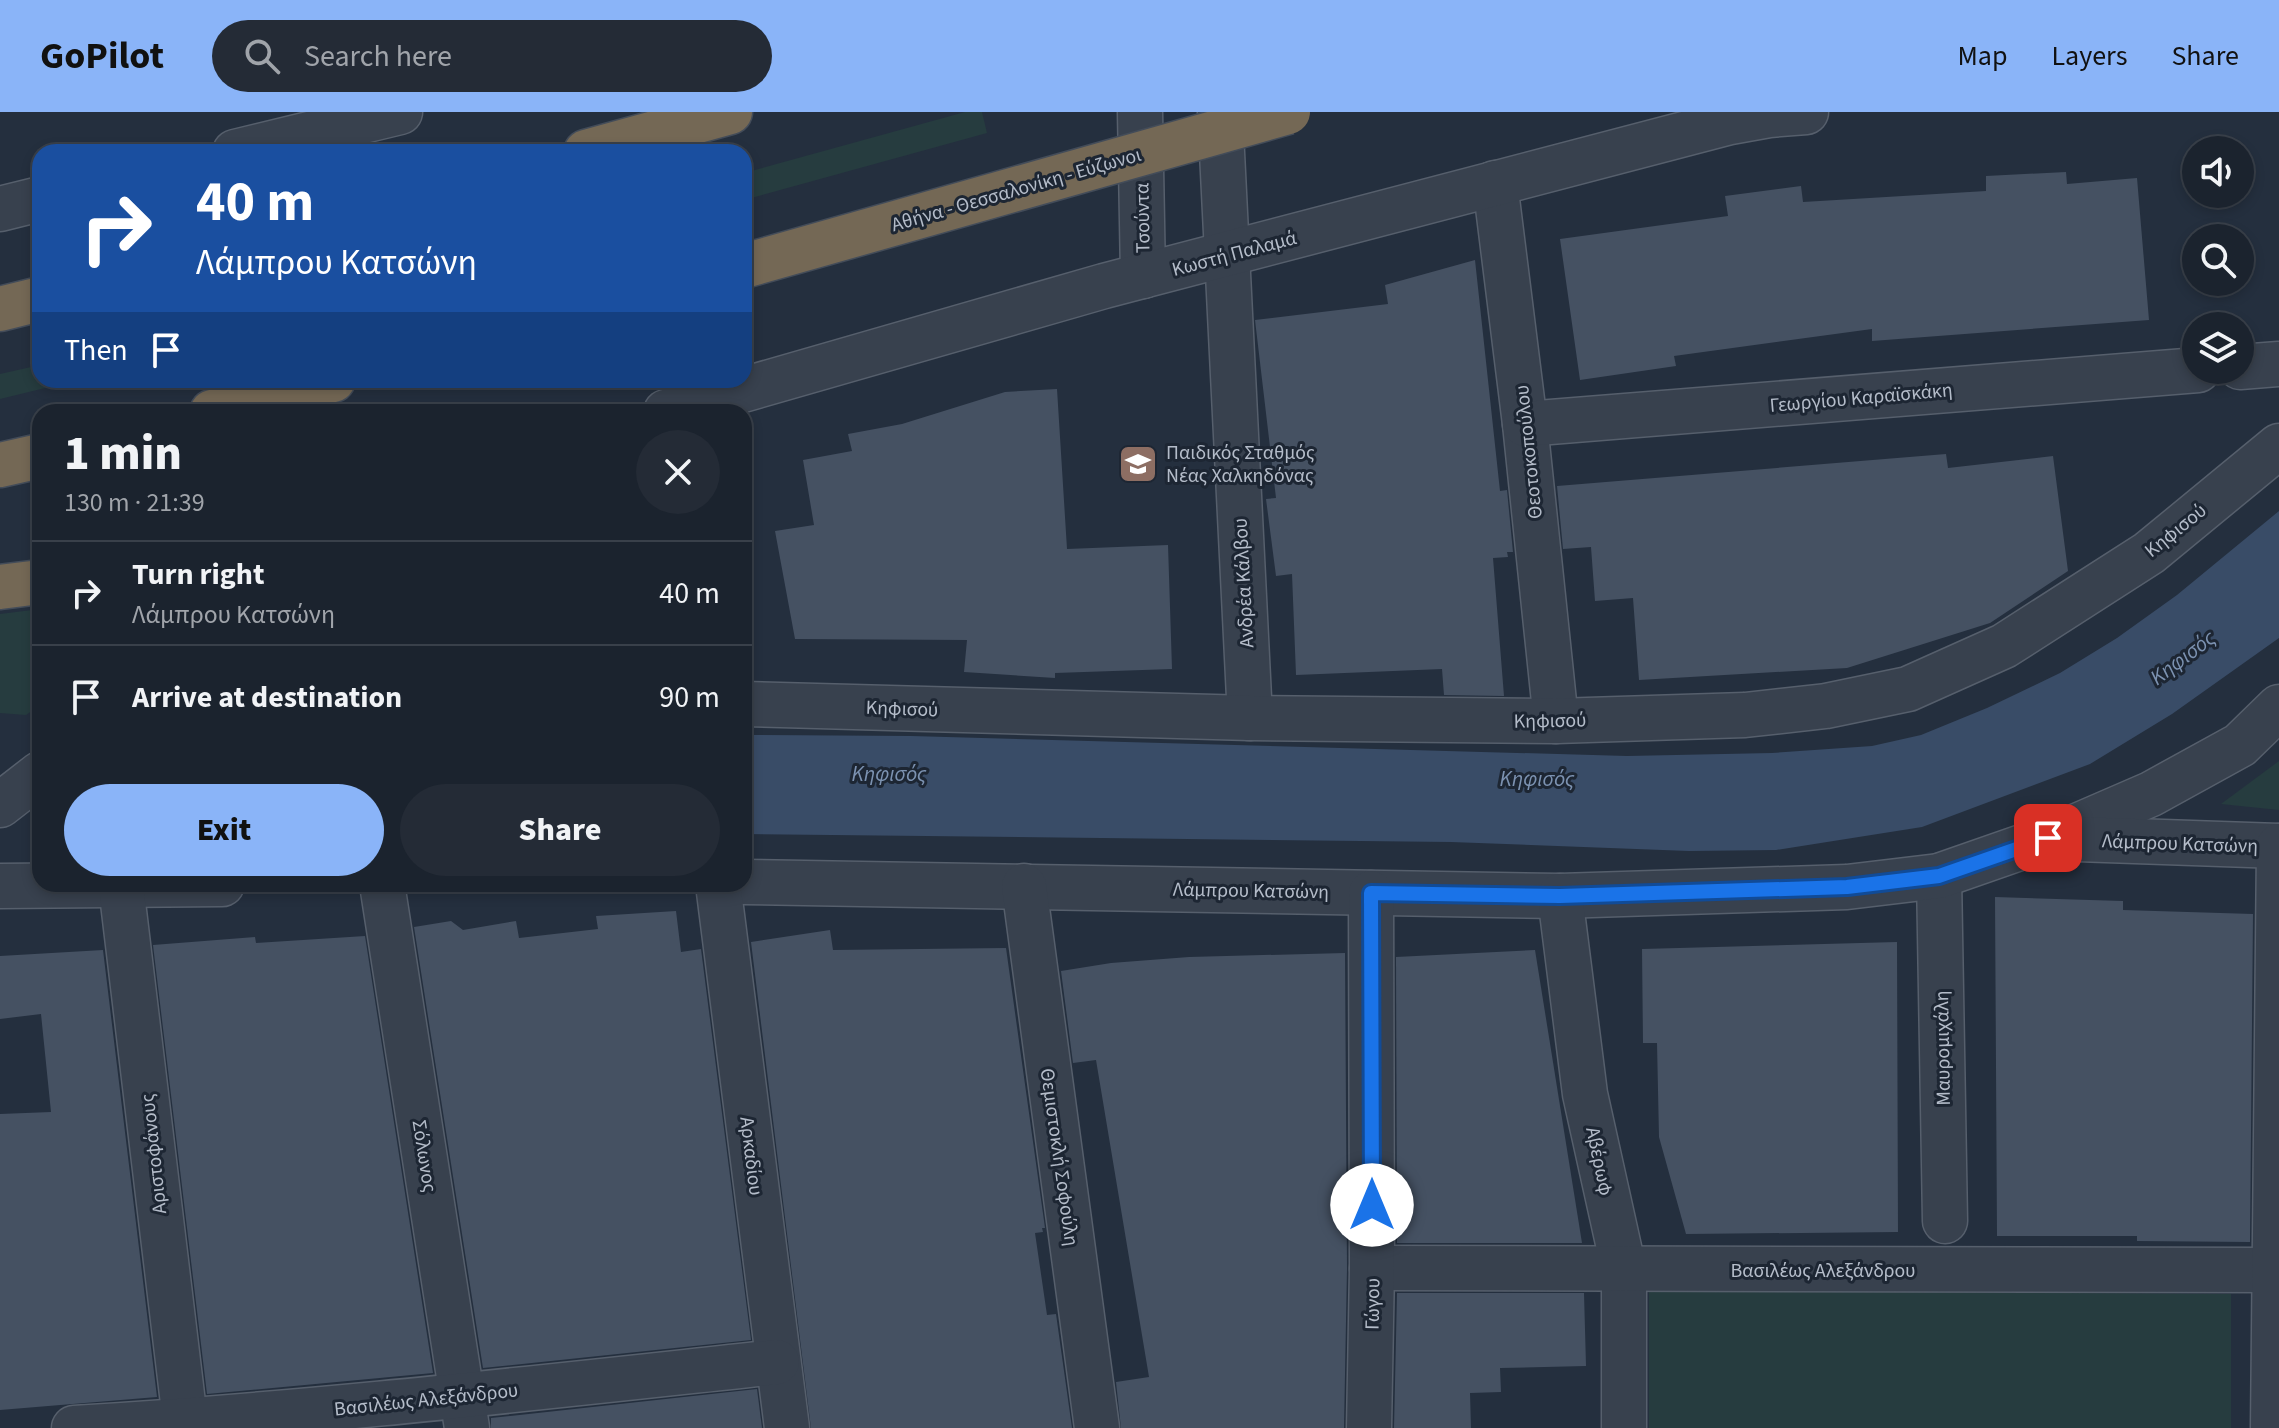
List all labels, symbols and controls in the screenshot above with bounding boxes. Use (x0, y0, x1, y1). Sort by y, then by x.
search box (212, 20, 772, 92)
text: GoPilot (40, 29, 164, 83)
icon: search (240, 34, 284, 78)
text: Search here (304, 35, 452, 78)
text: Map (1957, 36, 2007, 76)
text: Layers (2051, 36, 2127, 76)
text: Share (2171, 36, 2239, 76)
map controls (2182, 136, 2254, 384)
button: sound (2182, 136, 2254, 208)
street label: Αθήνα - Θεσσαλονίκη - Εύζωνοι (888, 141, 1144, 239)
text: 40 m (196, 163, 314, 242)
icon: right (64, 176, 168, 280)
street label: Τσούντα (1128, 183, 1158, 253)
street label: Κωστή Παλαμά (1169, 224, 1300, 284)
button: search (2182, 224, 2254, 296)
text: Λάμπρου Κατσώνη (196, 237, 477, 288)
button: layers (2182, 312, 2254, 384)
icon: arrive (144, 328, 188, 372)
text: Then (64, 329, 128, 372)
street label: Γεωργίου Καραϊσκάκη (1768, 376, 1954, 420)
street label: Θεοτοκοπούλου (1508, 383, 1550, 520)
text: 1 min (64, 420, 182, 488)
button: close (636, 430, 720, 514)
place label: Παιδικός Σταθμός Νέας Χαλκηδόνας (1166, 439, 1315, 490)
school or university icon: Παιδικός Σταθμός Νέας Χαλκηδόνας (1117, 443, 1159, 485)
text: 130 m · 21:39 (64, 484, 205, 521)
street label: Κηφισού (2139, 497, 2213, 565)
street label: Ανδρέα Κάλβου (1227, 517, 1261, 649)
text: Turn right (132, 553, 264, 596)
icon: right (64, 571, 108, 615)
text: 40 m (659, 572, 720, 615)
text: Λάμπρου Κατσώνη (132, 596, 335, 633)
water label: Κηφισός (2143, 622, 2223, 693)
icon: arrive (64, 675, 108, 719)
text: Arrive at destination (132, 676, 402, 719)
text: 90 m (659, 676, 720, 719)
street label: Κηφισού (865, 694, 939, 724)
street label: Κηφισού (1513, 706, 1587, 736)
water label: Κηφισός (852, 758, 927, 790)
water label: Κηφισός (1500, 763, 1575, 795)
button: Exit (64, 784, 384, 876)
button: Share (400, 784, 720, 876)
pin (2014, 804, 2082, 872)
icon: arrive (2026, 816, 2070, 860)
street label: Λάμπρου Κατσώνη (2101, 827, 2258, 861)
street label: Λάμπρου Κατσώνη (1173, 876, 1329, 906)
street label: Μαυρομιχάλη (1928, 990, 1958, 1106)
street label: Θεμιστοκλή Σοφούλη (1033, 1066, 1085, 1248)
street label: Αριστοφάνους (134, 1092, 174, 1215)
street label: Αρκαδίου (732, 1115, 770, 1197)
street label: Σόλωνος (404, 1118, 444, 1195)
street label: Αβέρωφ (1578, 1124, 1620, 1198)
position arrow (1330, 1163, 1414, 1247)
street label: Βασιλέως Αλεξάνδρου (1731, 1257, 1915, 1285)
street label: Γώγου (1359, 1278, 1387, 1330)
street label: Βασιλέως Αλεξάνδρου (333, 1376, 520, 1424)

